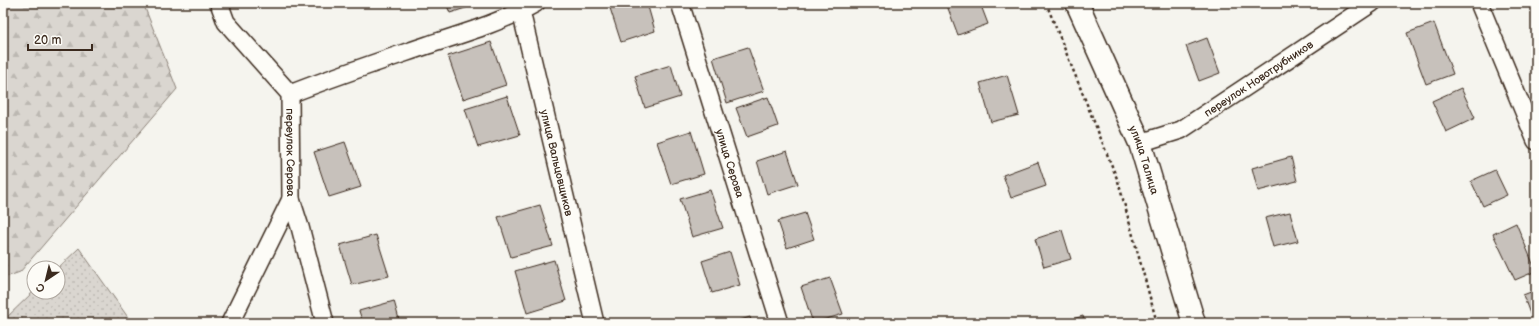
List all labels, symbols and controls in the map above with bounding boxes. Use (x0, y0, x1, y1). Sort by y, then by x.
scale bar (28, 26, 92, 52)
text: 20 m (34, 33, 61, 48)
street label: переулок Новотрубников (1202, 38, 1316, 120)
street label: переулок Серова (283, 108, 297, 197)
street label: улица Вальцовщиков (537, 108, 575, 217)
street label: улица Талица (1126, 124, 1161, 197)
street label: улица Серова (713, 128, 747, 200)
north arrow (26, 260, 66, 300)
text: С (33, 280, 47, 295)

